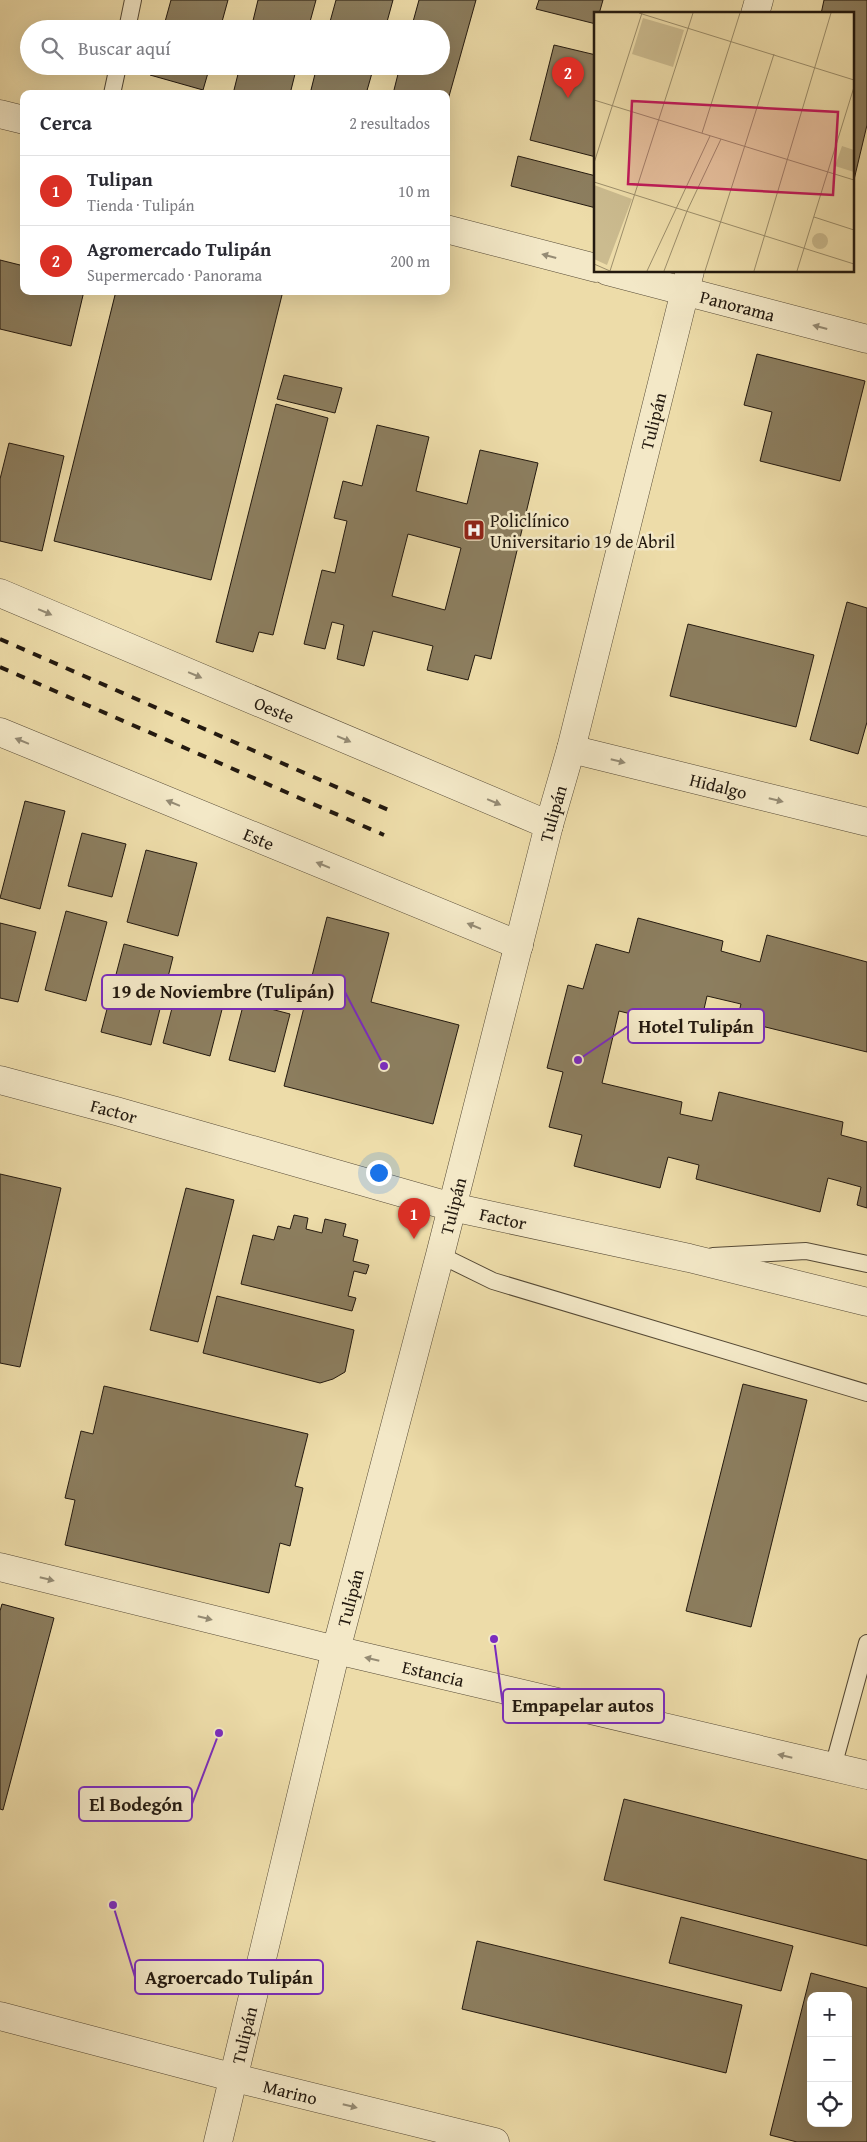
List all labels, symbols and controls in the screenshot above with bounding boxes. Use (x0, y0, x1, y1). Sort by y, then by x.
inset map (594, 12, 854, 272)
search box (20, 20, 450, 75)
icon: search (38, 34, 66, 62)
text: Buscar aquí (78, 34, 171, 62)
pin: 2 (552, 57, 584, 98)
text: Cerca (40, 107, 92, 138)
text: 2 resultados (349, 111, 430, 135)
text: Tulipan (87, 165, 153, 193)
text: 1 (52, 179, 60, 203)
text: 10 m (398, 179, 430, 203)
text: Tienda · Tulipán (87, 193, 195, 217)
text: Agromercado Tulipán (87, 235, 271, 263)
text: 2 (52, 249, 60, 273)
text: 200 m (390, 249, 430, 273)
one-way arrow (541, 252, 556, 260)
text: Supermercado · Panorama (87, 263, 262, 287)
street label: Panorama (697, 282, 778, 328)
one-way arrow (812, 322, 827, 330)
street label: Tulipán (632, 390, 673, 453)
place label: Policlínico Universitario 19 de Abril (490, 507, 675, 555)
hospital icon: Policlínico Universitario 19 de Abril (462, 518, 486, 542)
one-way arrow (38, 608, 52, 616)
one-way arrow (187, 672, 202, 680)
street label: Oeste (250, 689, 299, 729)
one-way arrow (337, 735, 351, 743)
one-way arrow (15, 737, 30, 745)
one-way arrow (611, 757, 626, 765)
street label: Hidalgo (687, 765, 750, 805)
street label: Tulipán (532, 782, 573, 845)
one-way arrow (768, 796, 783, 804)
one-way arrow (487, 798, 502, 806)
one-way arrow (165, 799, 180, 807)
street label: Este (240, 820, 279, 857)
one-way arrow (316, 860, 330, 868)
one-way arrow (466, 922, 481, 930)
callout: 19 de Noviembre (Tulipán) (102, 975, 345, 1009)
text: 19 de Noviembre (Tulipán) (112, 977, 334, 1005)
callout: Hotel Tulipán (628, 1009, 764, 1043)
text: Hotel Tulipán (638, 1012, 755, 1040)
street label: Factor (88, 1091, 141, 1130)
your location (366, 1160, 392, 1186)
street label: Tulipán (432, 1174, 473, 1238)
pin: 1 (398, 1198, 430, 1239)
street label: Factor (477, 1200, 530, 1236)
street label: Tulipán (329, 1566, 370, 1629)
one-way arrow (40, 1575, 55, 1583)
one-way arrow (198, 1614, 213, 1622)
street label: Estancia (400, 1653, 467, 1693)
one-way arrow (364, 1655, 379, 1663)
callout: Empapelar autos (503, 1689, 664, 1723)
text: Empapelar autos (512, 1691, 654, 1719)
one-way arrow (778, 1752, 793, 1760)
callout: El Bodegón (79, 1787, 192, 1821)
text: El Bodegón (89, 1790, 184, 1818)
callout: Agroercado Tulipán (135, 1960, 323, 1994)
text: Agroercado Tulipán (145, 1963, 314, 1991)
map controls (807, 1992, 852, 2127)
button: + (807, 1992, 852, 2037)
street label: Tulipán (224, 2004, 264, 2067)
button: − (807, 2037, 852, 2082)
street label: Marino (260, 2072, 320, 2111)
button: locate (807, 2082, 852, 2127)
one-way arrow (342, 2102, 357, 2110)

